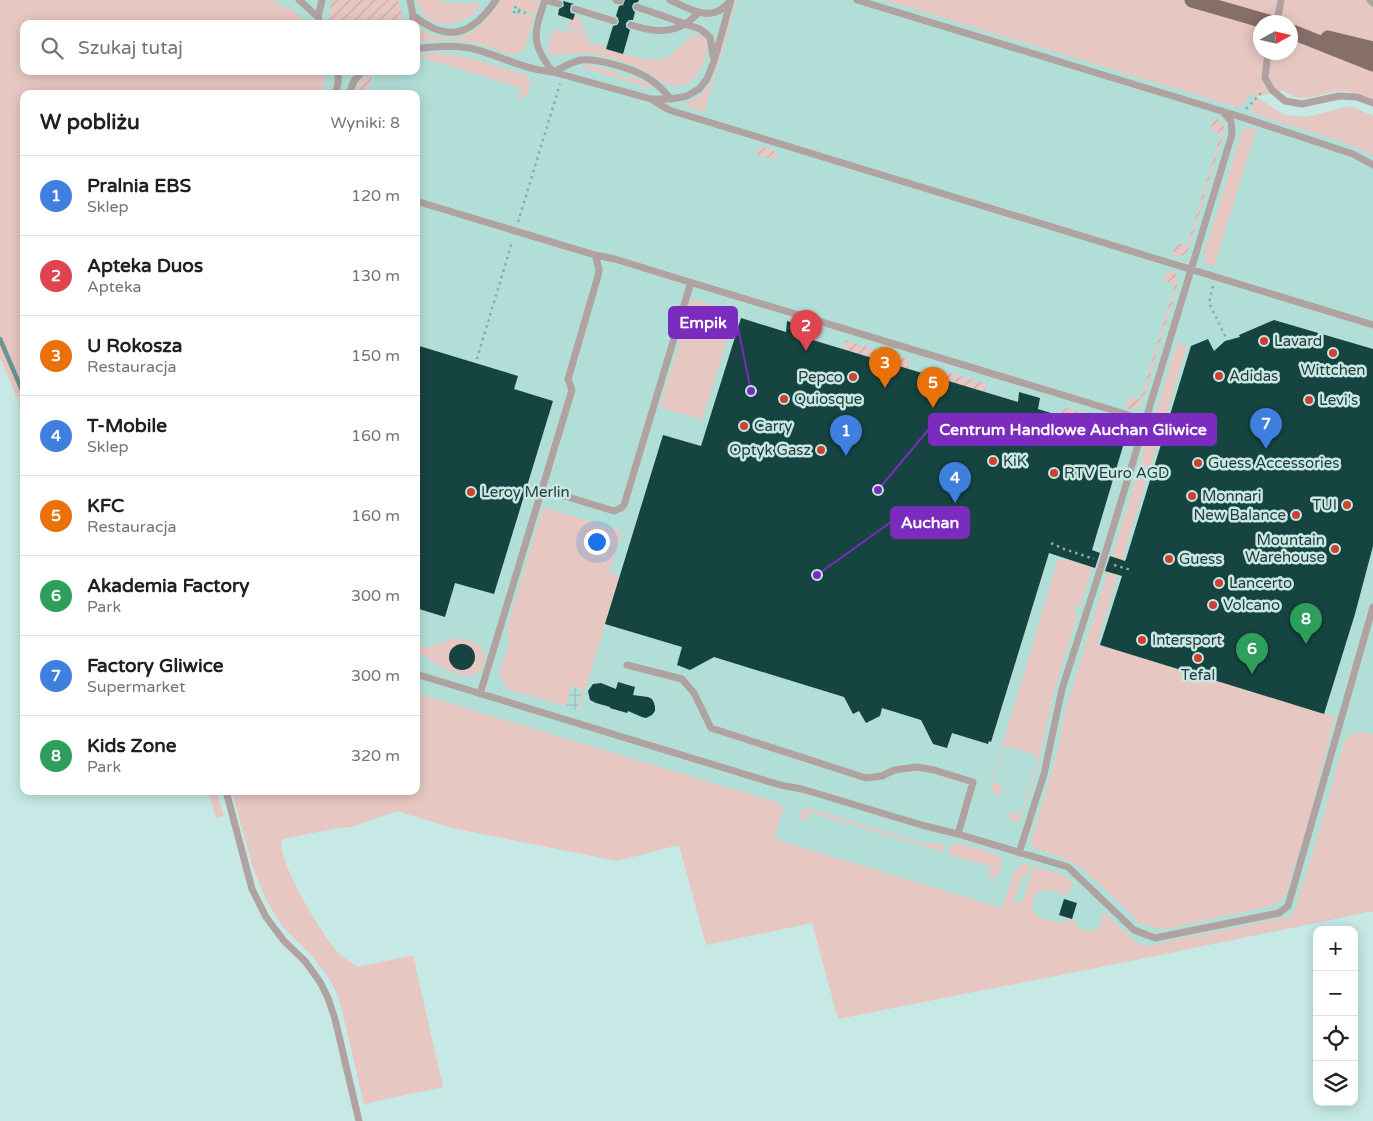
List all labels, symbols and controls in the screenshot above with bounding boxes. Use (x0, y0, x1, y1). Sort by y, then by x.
north arrow (1253, 15, 1298, 60)
search box (20, 20, 420, 75)
icon: search (38, 34, 66, 62)
text: Szukaj tutaj (78, 37, 183, 59)
text: W pobliżu (40, 110, 140, 135)
text: Wyniki: 8 (331, 113, 400, 133)
text: Pralnia EBS (87, 175, 191, 197)
text: 1 (51, 186, 61, 206)
text: 120 m (351, 186, 400, 206)
text: Sklep (87, 197, 129, 217)
text: Apteka Duos (87, 255, 203, 277)
text: 2 (51, 266, 61, 286)
text: 130 m (351, 266, 400, 286)
text: Apteka (87, 277, 141, 297)
callout: Empik (669, 307, 737, 338)
pin: 2 (790, 310, 822, 351)
text: Empik (679, 313, 727, 333)
place label: Lavard (1274, 332, 1322, 350)
text: U Rokosza (87, 335, 182, 357)
marker: Lavard (1258, 335, 1270, 347)
text: 3 (51, 346, 61, 366)
text: 150 m (351, 346, 400, 366)
pin: 3 (869, 347, 901, 388)
marker: Wittchen (1327, 347, 1339, 359)
text: Restauracja (87, 357, 177, 377)
place label: Wittchen (1301, 361, 1365, 379)
pin: 5 (917, 367, 949, 408)
place label: Adidas (1229, 367, 1278, 385)
place label: Pepco (798, 368, 843, 386)
marker: Adidas (1213, 370, 1225, 382)
marker: Pepco (847, 371, 859, 383)
place label: Quiosque (794, 390, 862, 408)
place label: Levi's (1319, 391, 1358, 409)
marker: Quiosque (778, 393, 790, 405)
marker: Levi's (1303, 394, 1315, 406)
pin: 7 (1250, 408, 1282, 449)
callout: Centrum Handlowe Auchan Gliwice (929, 414, 1216, 445)
text: T-Mobile (87, 415, 167, 437)
pin: 1 (830, 415, 862, 456)
place label: Carry (754, 417, 792, 435)
marker: Carry (738, 420, 750, 432)
text: Centrum Handlowe Auchan Gliwice (939, 420, 1207, 440)
text: 4 (51, 426, 61, 446)
text: 160 m (351, 426, 400, 446)
text: Sklep (87, 437, 129, 457)
place label: Optyk Gasz (729, 441, 811, 459)
marker: Optyk Gasz (815, 444, 827, 456)
place label: KiK (1003, 452, 1027, 470)
place label: Guess Accessories (1208, 454, 1339, 472)
marker: KiK (987, 455, 999, 467)
marker: Guess Accessories (1192, 457, 1204, 469)
pin: 4 (939, 462, 971, 503)
place label: RTV Euro AGD (1064, 464, 1169, 482)
marker: RTV Euro AGD (1048, 467, 1060, 479)
place label: Leroy Merlin (481, 483, 570, 501)
marker: Leroy Merlin (465, 486, 477, 498)
place label: Monnari (1202, 487, 1262, 505)
marker: Monnari (1186, 490, 1198, 502)
text: KFC (87, 495, 124, 517)
place label: TUI (1312, 496, 1337, 514)
marker: TUI (1341, 499, 1353, 511)
text: 5 (51, 506, 61, 526)
text: 160 m (351, 506, 400, 526)
place label: New Balance (1193, 506, 1286, 524)
callout: Auchan (891, 507, 969, 538)
marker: New Balance (1290, 509, 1302, 521)
text: Auchan (901, 513, 959, 533)
text: Restauracja (87, 517, 177, 537)
your location (584, 529, 610, 555)
place label: Mountain Warehouse (1245, 531, 1325, 566)
marker: Mountain Warehouse (1329, 543, 1341, 555)
place label: Guess (1179, 550, 1222, 568)
marker: Guess (1163, 553, 1175, 565)
place label: Lancerto (1229, 574, 1292, 592)
text: Akademia Factory (87, 575, 250, 597)
marker: Lancerto (1213, 577, 1225, 589)
text: 6 (51, 586, 61, 606)
text: 300 m (351, 586, 400, 606)
place label: Volcano (1223, 596, 1280, 614)
text: Park (87, 597, 121, 617)
marker: Volcano (1207, 599, 1219, 611)
pin: 8 (1290, 603, 1322, 644)
place label: Intersport (1152, 631, 1222, 649)
pin: 6 (1236, 633, 1268, 674)
marker: Intersport (1136, 634, 1148, 646)
marker: Tefal (1192, 652, 1204, 664)
text: Factory Gliwice (87, 655, 223, 677)
text: 7 (51, 666, 61, 686)
text: 300 m (351, 666, 400, 686)
place label: Tefal (1181, 666, 1215, 684)
text: Supermarket (87, 677, 185, 697)
text: Kids Zone (87, 735, 177, 757)
text: 8 (51, 746, 61, 766)
text: 320 m (351, 746, 400, 766)
text: Park (87, 757, 121, 777)
map controls (1313, 926, 1358, 1106)
button: + (1313, 926, 1358, 971)
button: − (1313, 971, 1358, 1016)
button: locate (1313, 1016, 1358, 1061)
button: layers (1313, 1061, 1358, 1106)

